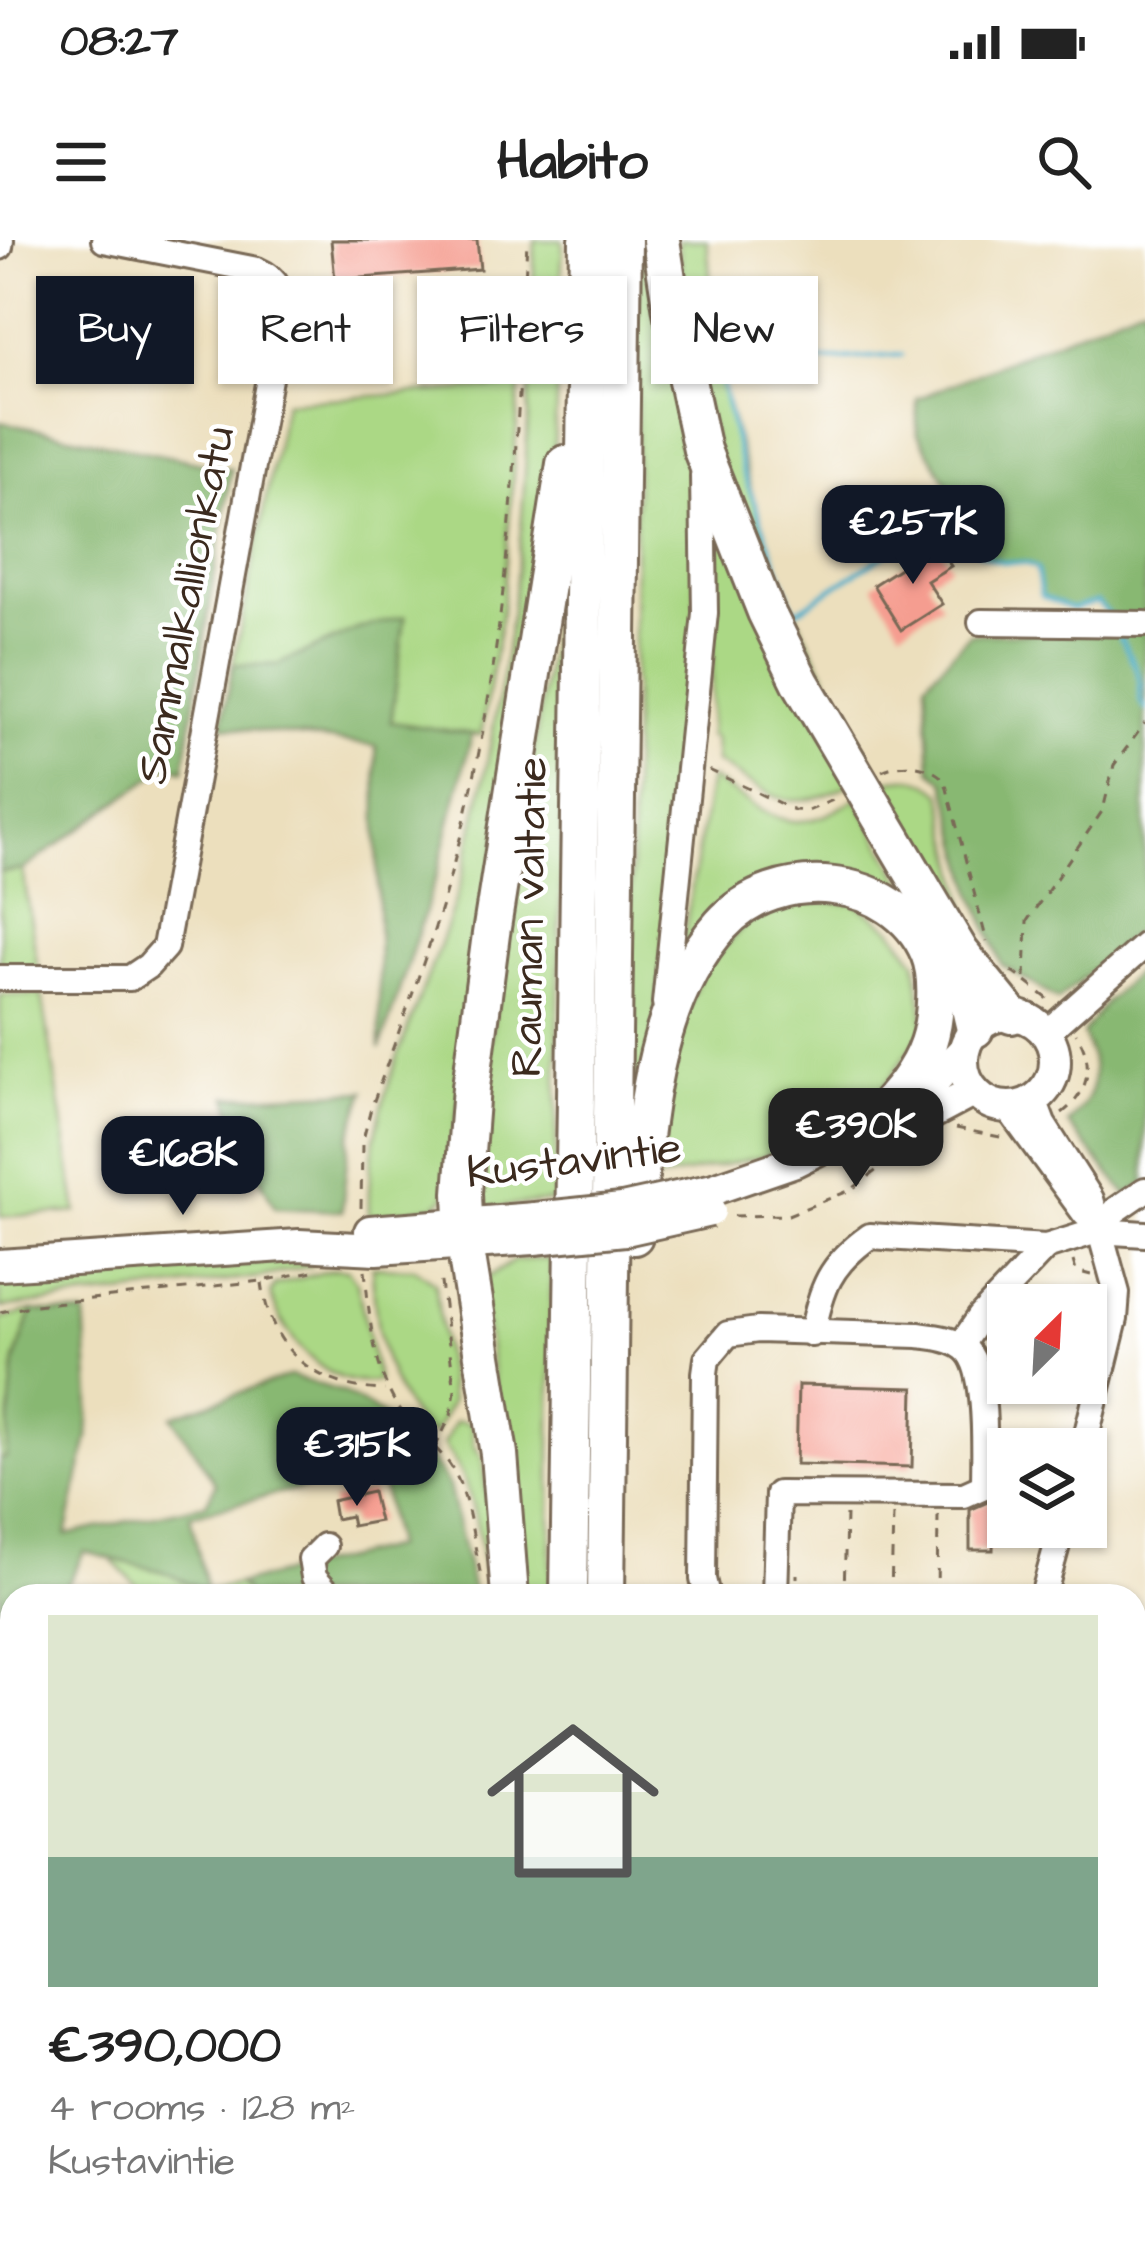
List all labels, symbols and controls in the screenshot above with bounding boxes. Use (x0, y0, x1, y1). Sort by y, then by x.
text: 08:27 (60, 11, 179, 73)
text: Habito (497, 125, 648, 200)
icon: menu (48, 129, 114, 195)
icon: search (1031, 129, 1097, 195)
chip: Buy (36, 276, 194, 384)
chip: Rent (218, 276, 393, 384)
chip: Filters (417, 276, 627, 384)
chip: New (651, 276, 818, 384)
street label: Sammalkallionkatu (121, 421, 251, 789)
pin: €257K (829, 485, 997, 587)
text: €257K (849, 497, 977, 551)
street label: Rauman valtatie (496, 756, 564, 1078)
pin: €390K (772, 1088, 940, 1190)
text: €390K (795, 1100, 917, 1154)
pin: €168K (99, 1116, 267, 1218)
street label: Kustavintie (463, 1117, 685, 1205)
text: €168K (128, 1128, 238, 1182)
north arrow (987, 1284, 1107, 1404)
map controls (987, 1284, 1107, 1548)
pin: €315K (273, 1407, 441, 1509)
text: €315K (303, 1419, 411, 1473)
button: layers (987, 1428, 1107, 1548)
icon: home (465, 1693, 681, 1909)
text: €390,000 (48, 2011, 281, 2082)
text: 4 rooms · 128 m² (48, 2082, 355, 2136)
text: Kustavintie (48, 2136, 235, 2190)

